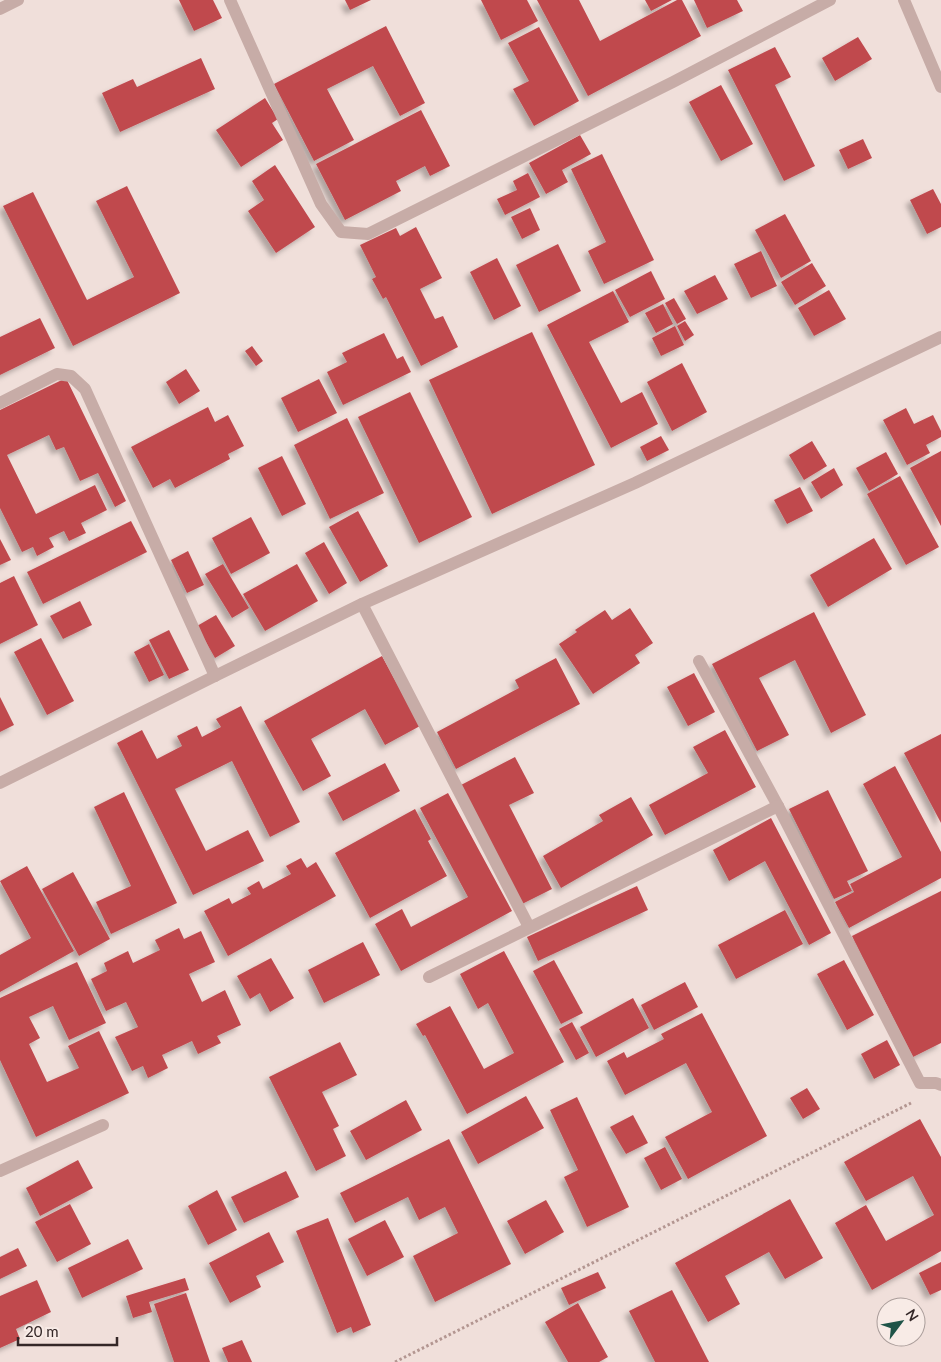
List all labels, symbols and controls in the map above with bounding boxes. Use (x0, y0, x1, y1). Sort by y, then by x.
north arrow (876, 1297, 926, 1347)
text: N (902, 1306, 923, 1324)
scale bar (18, 1314, 116, 1346)
text: 20 m (25, 1322, 59, 1340)

